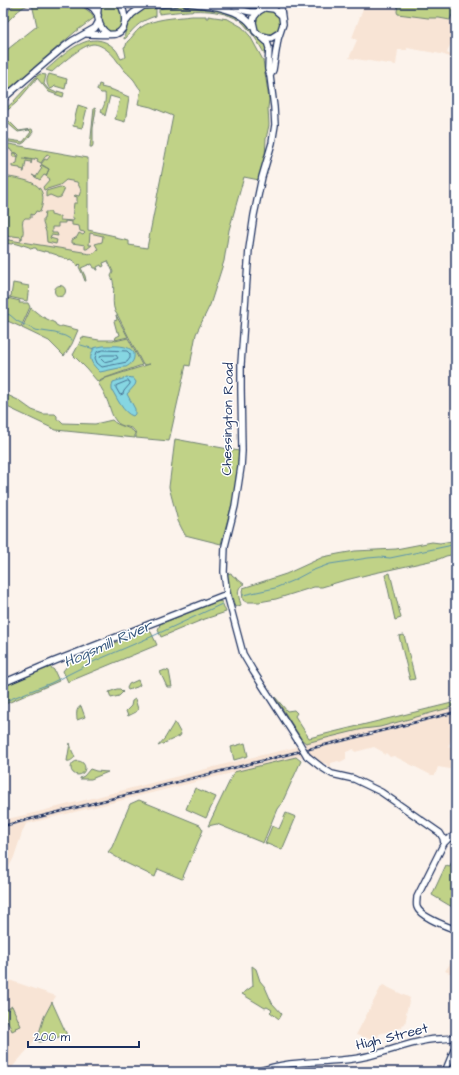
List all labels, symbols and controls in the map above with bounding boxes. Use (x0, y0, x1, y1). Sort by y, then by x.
street label: Chessington Road (217, 362, 239, 476)
water label: Hogsmill River (61, 614, 157, 674)
street label: High Street (354, 1018, 430, 1056)
scale bar (28, 1023, 139, 1049)
text: 200 m (34, 1029, 71, 1046)

